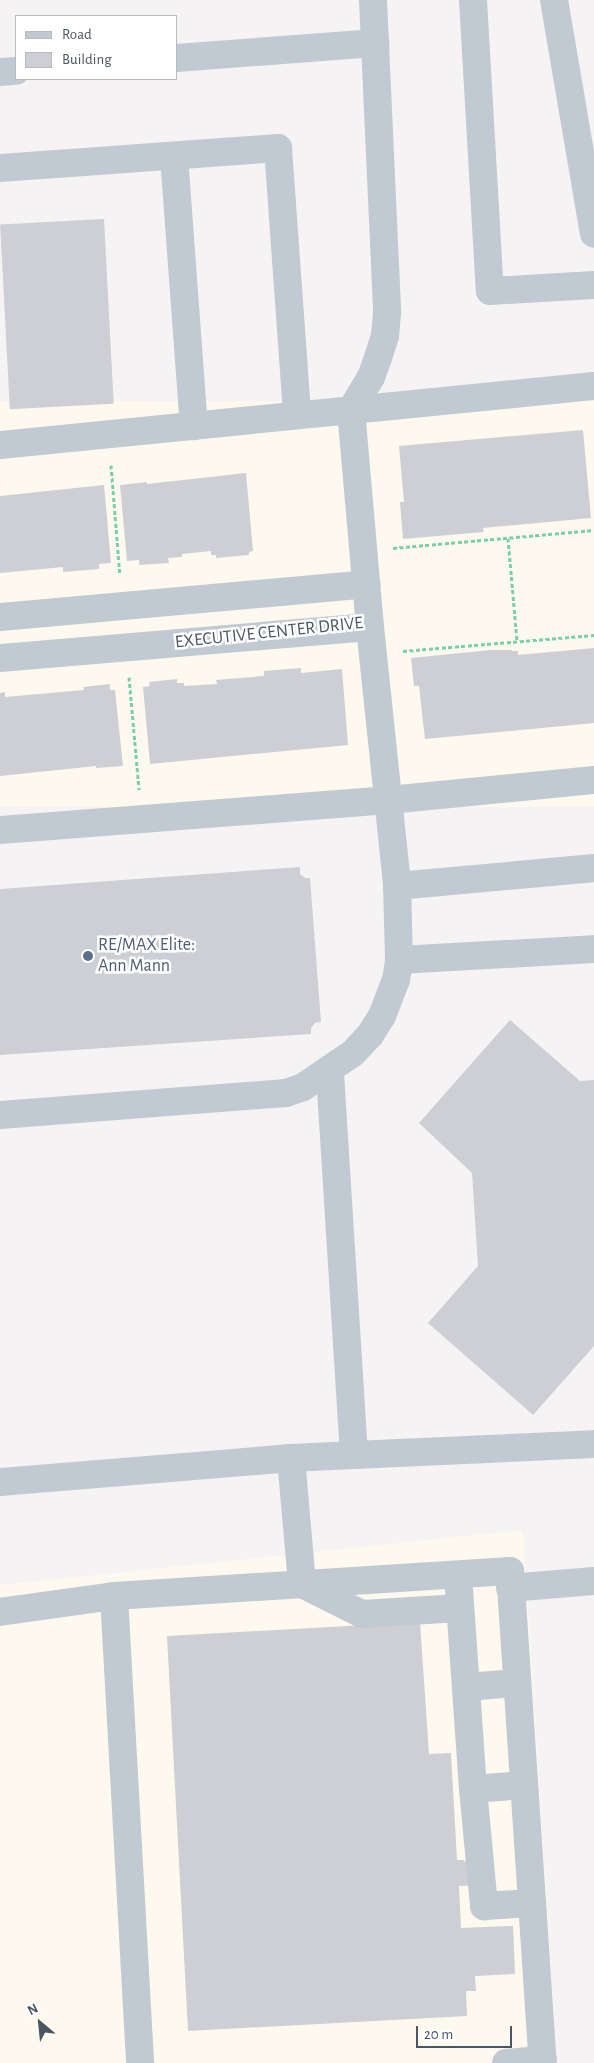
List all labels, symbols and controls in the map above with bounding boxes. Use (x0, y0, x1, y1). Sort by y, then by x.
legend (15, 15, 178, 80)
text: Road (62, 27, 92, 42)
text: Building (62, 52, 112, 67)
street label: EXECUTIVE CENTER DRIVE (174, 612, 364, 654)
place label: RE/MAX Elite: Ann Mann (98, 935, 195, 978)
marker: RE/MAX Elite: Ann Mann (82, 950, 94, 962)
north arrow (15, 1998, 65, 2048)
text: N (25, 2001, 41, 2018)
scale bar (419, 2016, 515, 2048)
text: 20 m (424, 2027, 453, 2042)

